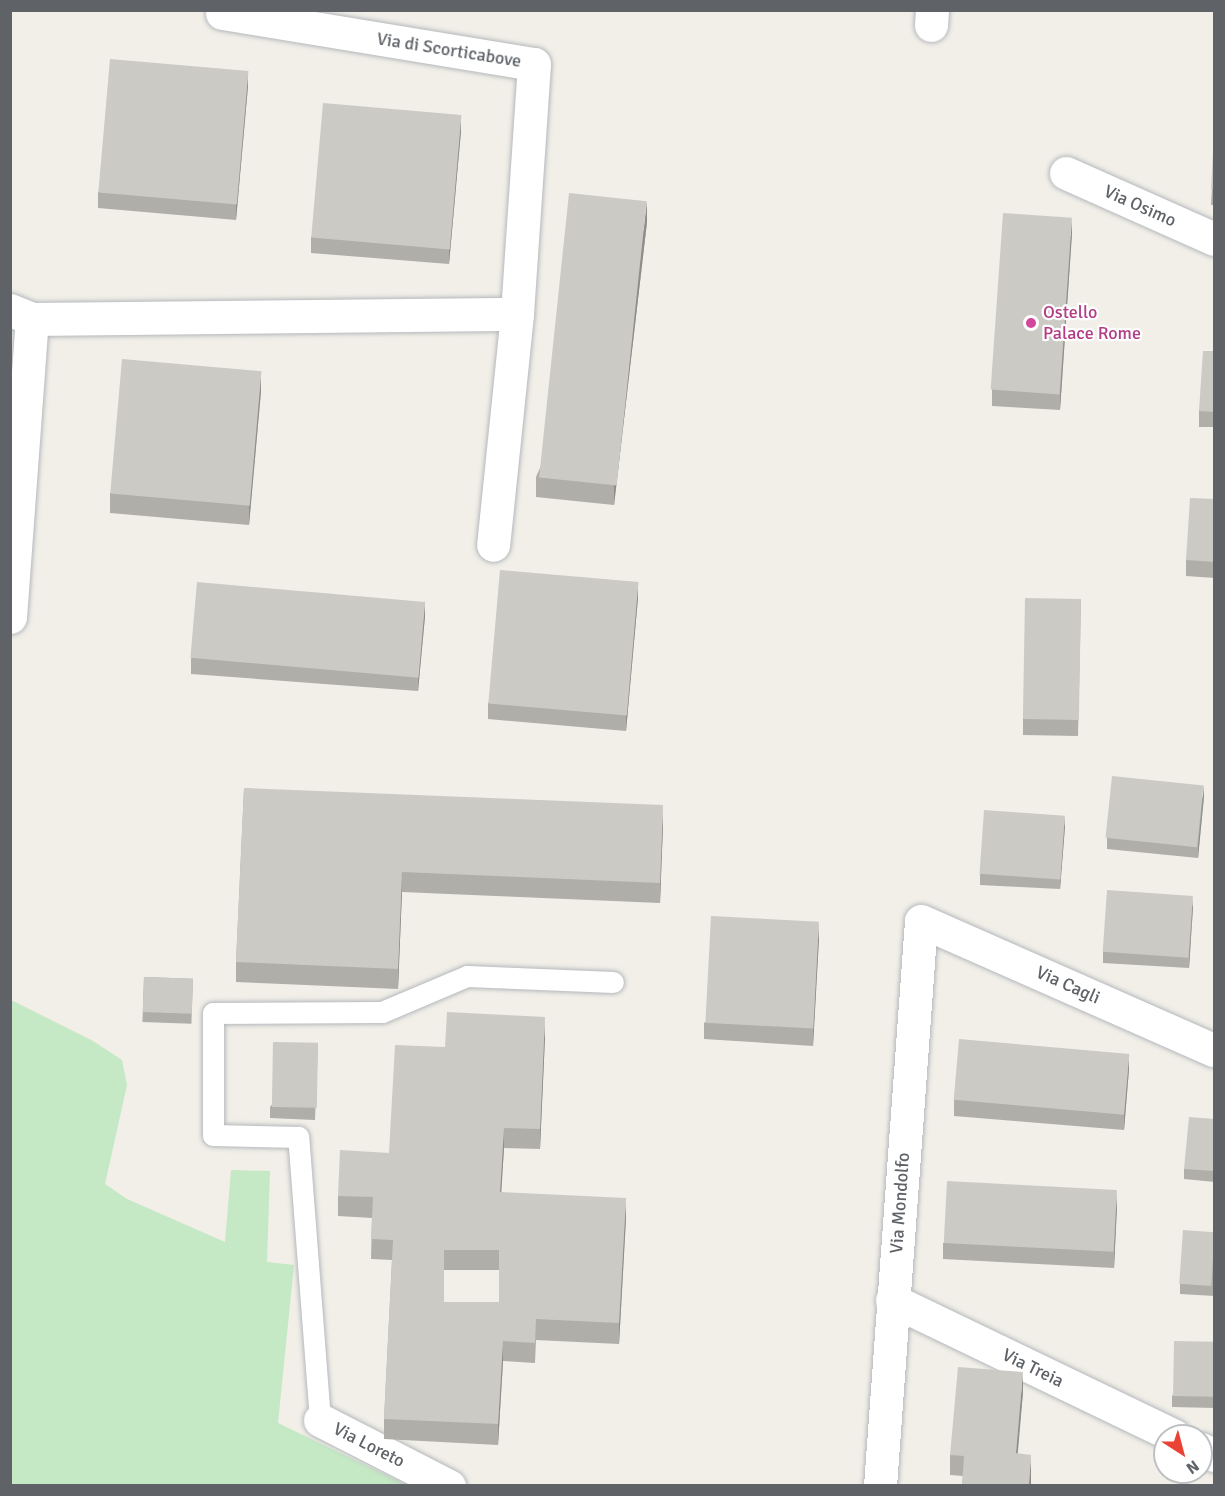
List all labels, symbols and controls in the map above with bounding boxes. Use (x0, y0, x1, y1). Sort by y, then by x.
street label: Via di Scorticabove (375, 28, 523, 72)
street label: Via Osimo (1101, 181, 1179, 231)
place label: Ostello Palace Rome (1043, 302, 1141, 344)
marker: Ostello Palace Rome (1024, 316, 1038, 330)
street label: Via Cagli (1033, 961, 1103, 1009)
street label: Via Mondolfo (886, 1152, 914, 1254)
street label: Via Treia (999, 1344, 1067, 1392)
street label: Via Loreto (330, 1418, 408, 1472)
north arrow (1153, 1424, 1213, 1484)
text: N (1182, 1456, 1203, 1478)

